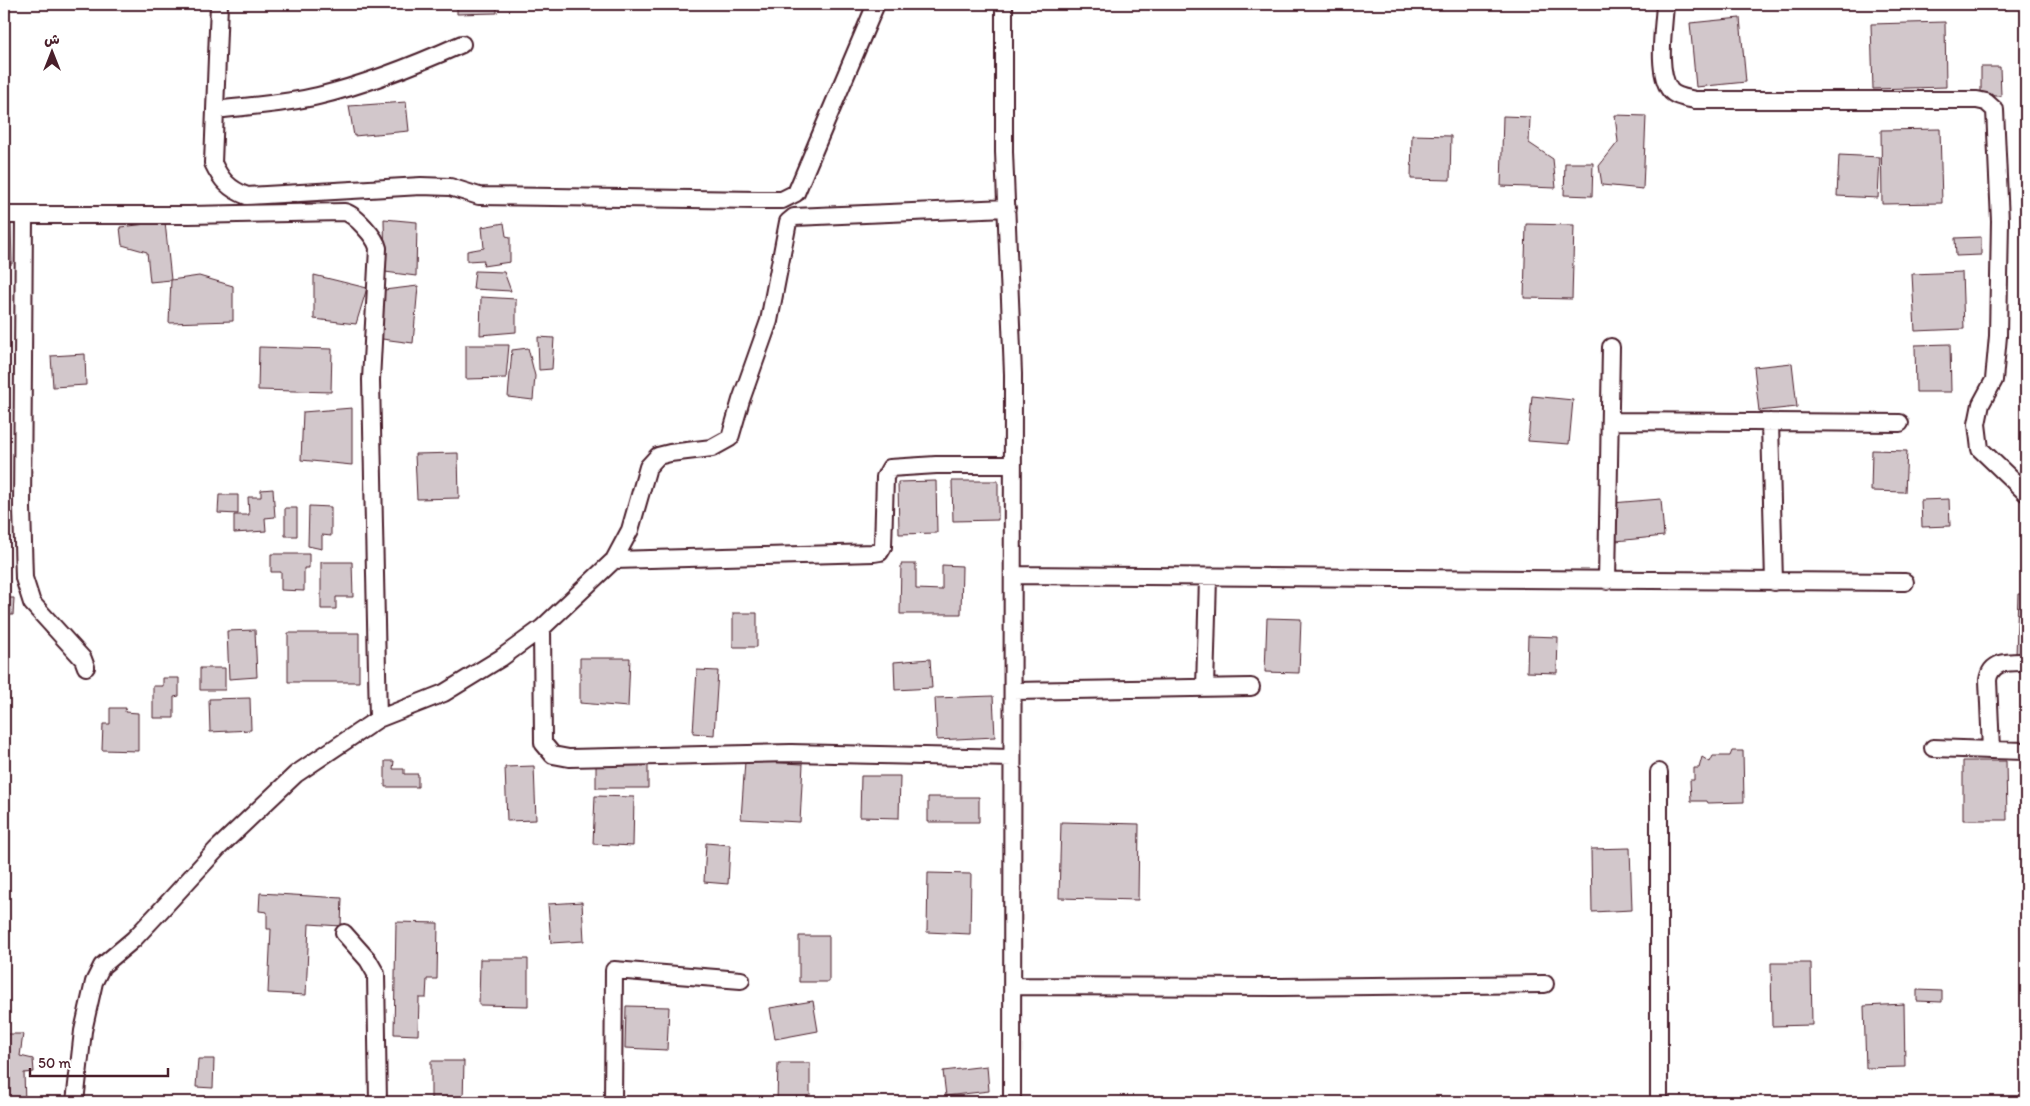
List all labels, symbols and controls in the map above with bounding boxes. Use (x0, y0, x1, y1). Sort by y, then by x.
north arrow (28, 28, 78, 78)
text: ش (44, 31, 60, 48)
scale bar (30, 1046, 168, 1078)
text: 50 m (38, 1054, 71, 1072)

